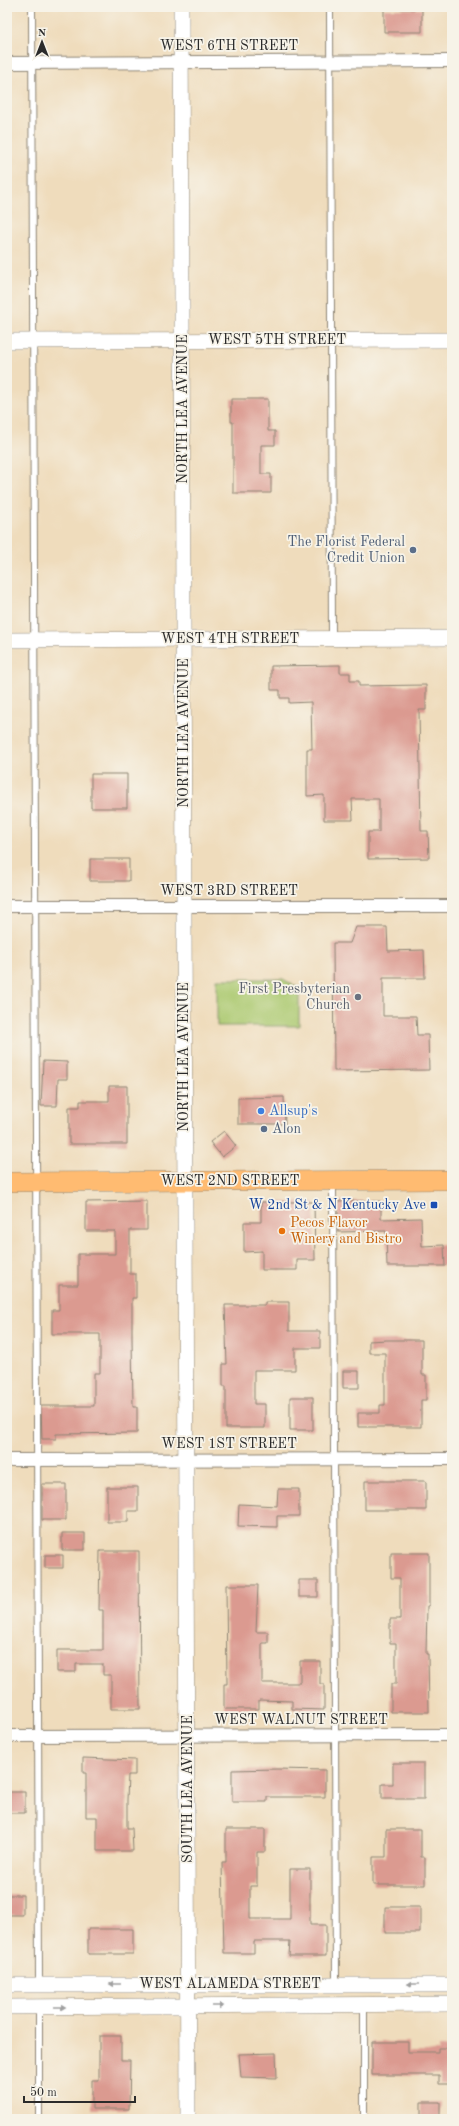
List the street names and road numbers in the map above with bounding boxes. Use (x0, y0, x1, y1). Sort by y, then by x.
street label: WEST 6TH STREET (160, 39, 298, 53)
street label: WEST 5TH STREET (208, 333, 346, 347)
street label: NORTH LEA AVENUE (176, 334, 190, 484)
street label: WEST 4TH STREET (161, 632, 299, 646)
street label: NORTH LEA AVENUE (177, 658, 191, 808)
street label: WEST 3RD STREET (160, 884, 298, 898)
street label: NORTH LEA AVENUE (177, 982, 191, 1132)
street label: WEST 2ND STREET (161, 1174, 299, 1188)
street label: WEST 1ST STREET (161, 1437, 297, 1451)
street label: WEST WALNUT STREET (214, 1713, 388, 1727)
street label: SOUTH LEA AVENUE (181, 1715, 195, 1863)
street label: WEST ALAMEDA STREET (139, 1977, 321, 1991)

